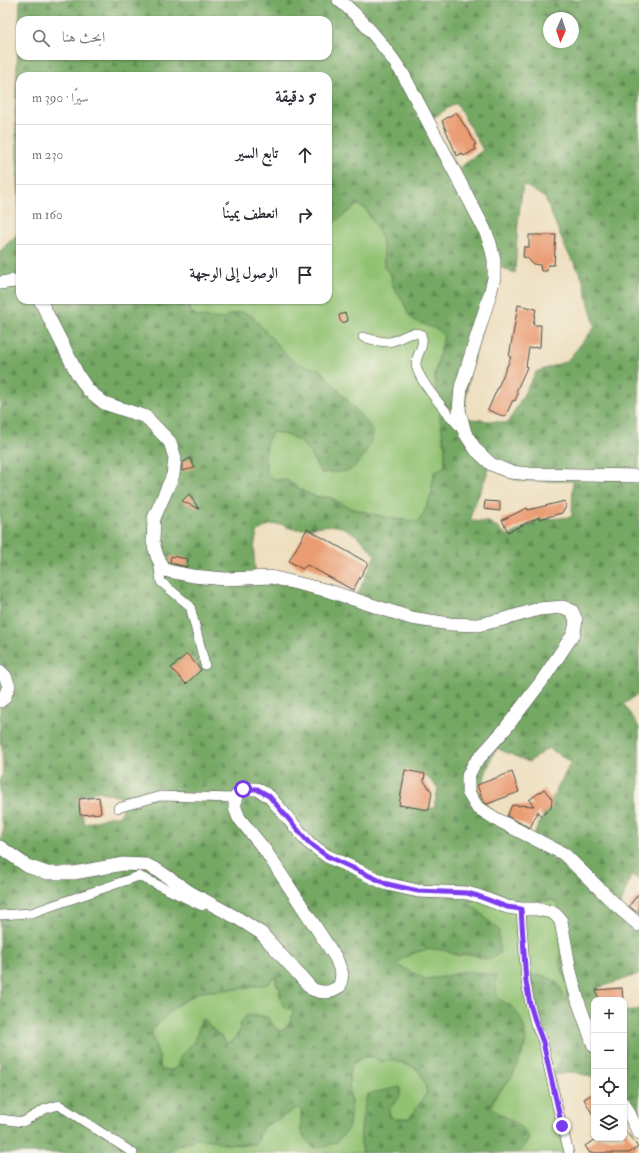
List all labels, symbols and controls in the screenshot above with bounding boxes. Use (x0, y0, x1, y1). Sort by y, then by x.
north arrow (543, 12, 579, 48)
search box (16, 16, 332, 60)
icon: search (30, 27, 52, 49)
text: ابحث هنا (62, 28, 105, 47)
text: 5 دقيقة (275, 86, 316, 107)
text: سيرًا · 390 m (32, 90, 89, 106)
text: تابع السير (236, 144, 278, 163)
icon: ahead (294, 144, 316, 166)
text: 230 m (32, 147, 63, 163)
text: انعطف يمينًا (223, 204, 278, 223)
icon: right (294, 204, 316, 226)
text: 160 m (32, 207, 63, 223)
text: الوصول إلى الوجهة (190, 264, 278, 283)
icon: arrive (294, 264, 316, 286)
route start (234, 780, 252, 798)
map controls (591, 997, 627, 1141)
button: + (591, 997, 627, 1033)
button: − (591, 1033, 627, 1069)
button: locate (591, 1069, 627, 1105)
button: layers (591, 1105, 627, 1141)
route end (553, 1117, 571, 1135)

